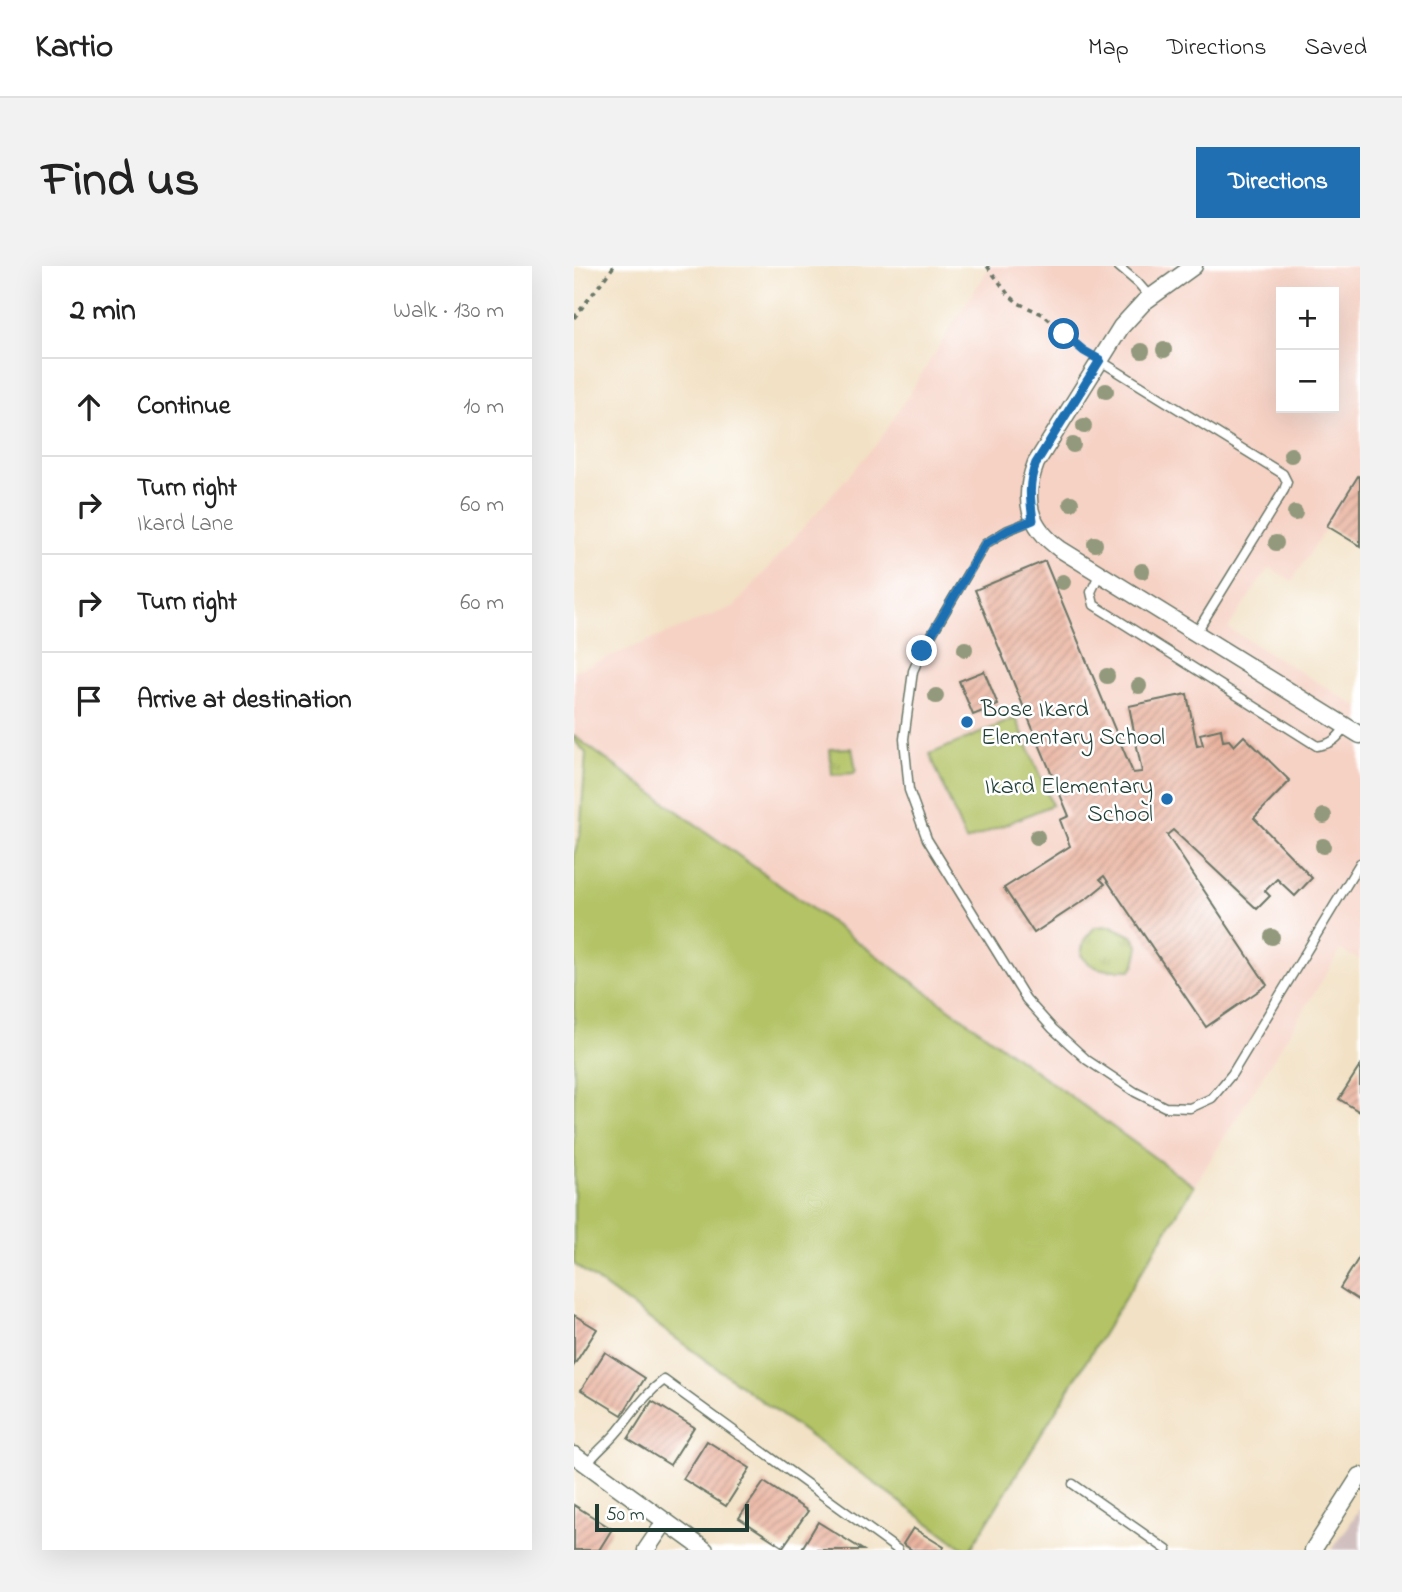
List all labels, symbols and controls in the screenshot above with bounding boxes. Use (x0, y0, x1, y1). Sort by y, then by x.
text: Kartio (35, 24, 113, 72)
text: Map (1088, 31, 1129, 66)
text: Directions (1167, 31, 1266, 66)
text: Saved (1304, 31, 1367, 66)
text: Find us (42, 146, 199, 218)
button: Directions (1196, 147, 1360, 218)
map controls (1276, 287, 1339, 413)
button: + (1276, 287, 1339, 350)
text: 2 min (70, 290, 136, 334)
text: Walk · 130 m (393, 295, 504, 328)
route start (1048, 318, 1079, 349)
button: − (1276, 350, 1339, 413)
icon: ahead (70, 388, 108, 426)
text: Continue (137, 388, 230, 426)
text: 10 m (463, 391, 504, 424)
text: Turn right (137, 470, 237, 508)
icon: right (70, 486, 108, 524)
text: 60 m (460, 489, 504, 522)
text: Ikard Lane (137, 508, 233, 541)
icon: right (70, 584, 108, 622)
text: Turn right (137, 584, 237, 622)
text: 60 m (460, 587, 504, 620)
route end (906, 635, 937, 666)
icon: arrive (70, 682, 108, 720)
text: Arrive at destination (137, 682, 352, 720)
place label: Bose Ikard Elementary School (980, 693, 1165, 757)
marker: Bose Ikard Elementary School (959, 714, 975, 730)
place label: Ikard Elementary School (985, 770, 1153, 833)
marker: Ikard Elementary School (1159, 791, 1175, 807)
scale bar (595, 1501, 749, 1533)
text: 50 m (606, 1502, 645, 1529)

